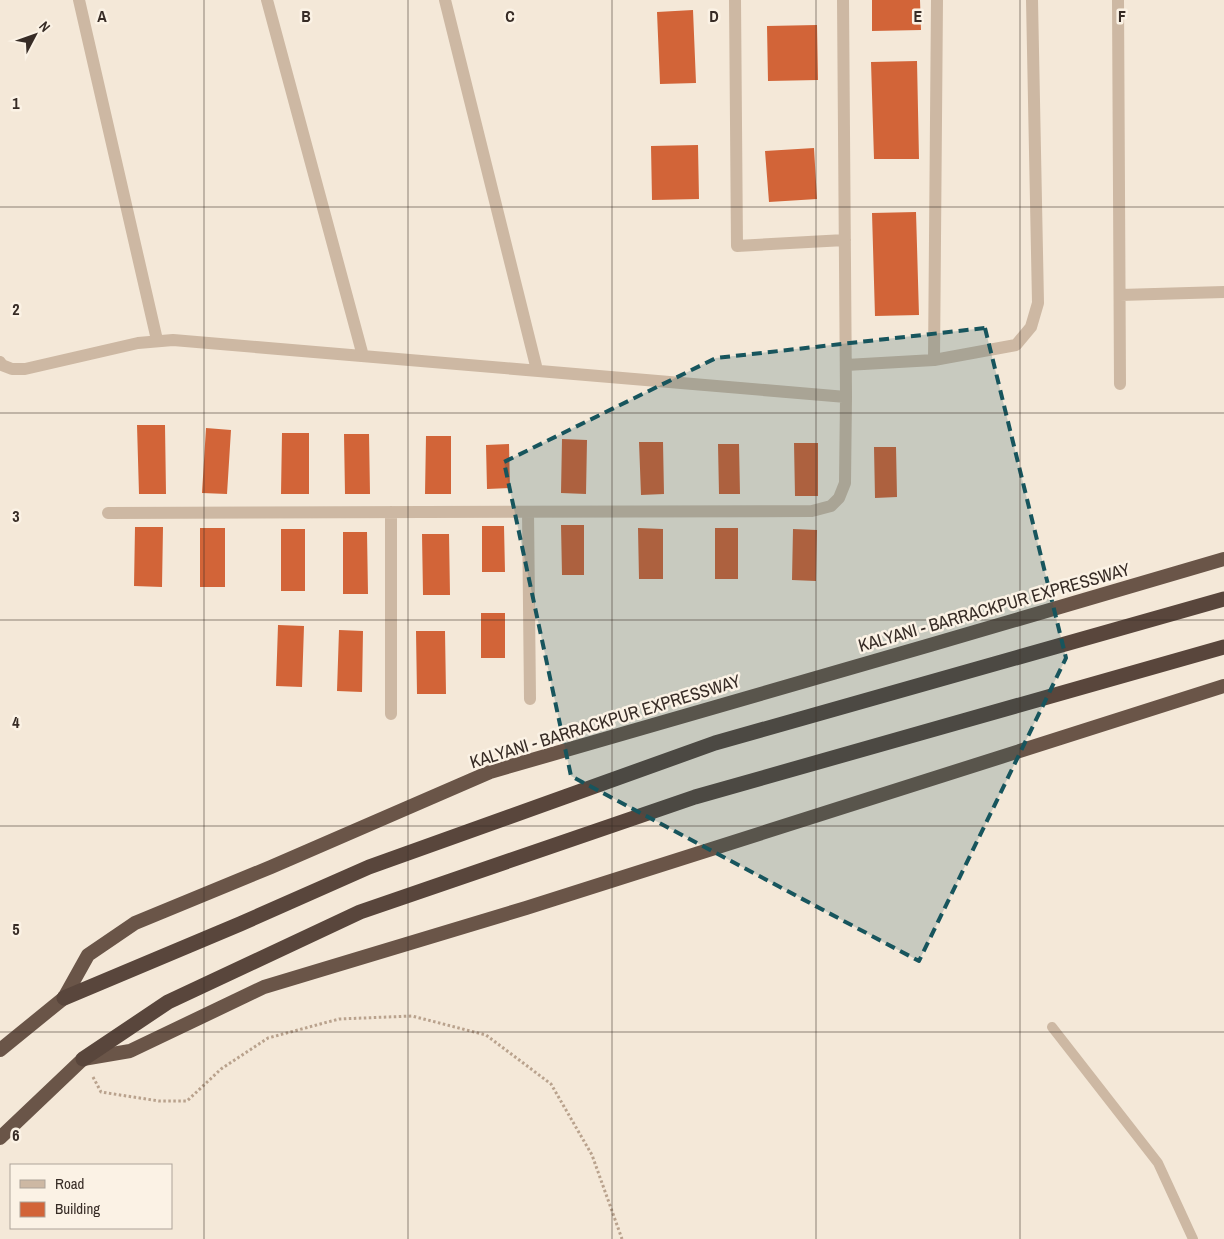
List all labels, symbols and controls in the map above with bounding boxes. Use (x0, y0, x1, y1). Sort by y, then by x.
text: A (97, 5, 107, 27)
text: B (301, 5, 311, 27)
text: C (505, 5, 515, 27)
text: D (709, 5, 719, 27)
text: E (914, 5, 923, 27)
text: F (1118, 5, 1126, 27)
north arrow (10, 10, 60, 60)
text: N (35, 17, 54, 36)
text: 1 (12, 92, 20, 114)
text: 2 (12, 298, 20, 320)
text: 3 (12, 505, 20, 527)
street label: KALYANI - BARRACKPUR EXPRESSWAY (855, 556, 1133, 658)
street label: KALYANI - BARRACKPUR EXPRESSWAY (467, 668, 743, 774)
text: 4 (12, 711, 20, 733)
text: 5 (12, 918, 20, 940)
text: 6 (12, 1124, 20, 1146)
legend (10, 1164, 172, 1229)
text: Road (55, 1173, 84, 1194)
text: Building (55, 1198, 100, 1219)

